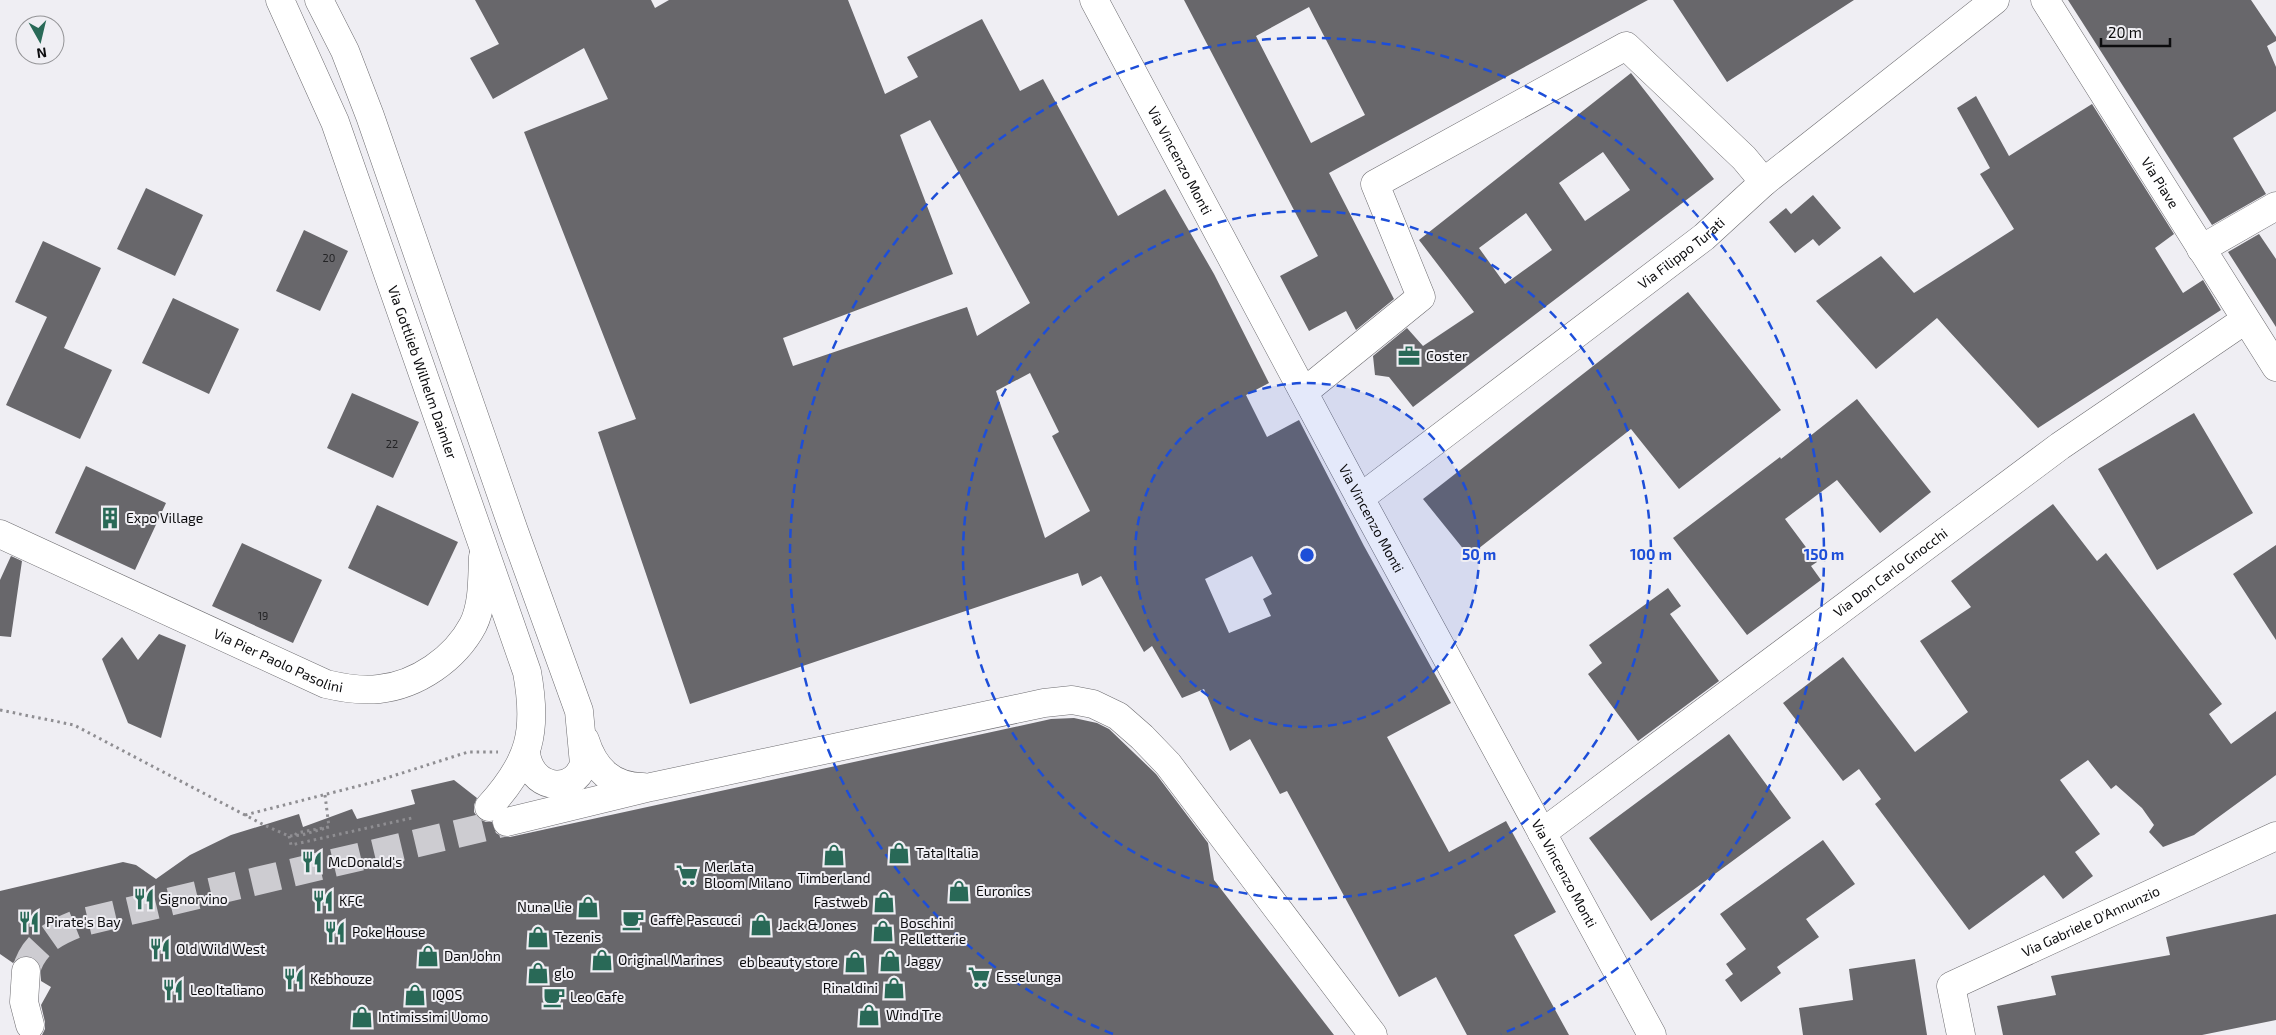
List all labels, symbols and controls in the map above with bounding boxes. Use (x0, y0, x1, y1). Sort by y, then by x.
north arrow (15, 15, 65, 65)
scale bar (2101, 15, 2170, 47)
text: 20 m (2108, 23, 2142, 41)
text: N (36, 44, 48, 62)
street label: Via Vincenzo Monti (1144, 103, 1216, 217)
street label: Via Piave (2138, 154, 2183, 211)
street label: Via Filippo Turati (1634, 213, 1728, 292)
house number: 20 (323, 251, 335, 264)
street label: Via Gottlieb Wilhelm Daimler (385, 283, 461, 462)
office icon: Coster (1396, 343, 1422, 369)
place label: Coster (1426, 347, 1468, 364)
house number: 22 (386, 437, 398, 450)
street label: Via Vincenzo Monti (1336, 461, 1408, 575)
building icon: Expo Village (97, 505, 123, 531)
place label: Expo Village (126, 509, 203, 526)
street label: Via Don Carlo Gnocchi (1830, 524, 1951, 620)
text: 50 m (1462, 545, 1496, 563)
text: 100 m (1630, 545, 1672, 563)
text: 150 m (1804, 545, 1844, 563)
centre of rings (1298, 546, 1316, 564)
house number: 19 (258, 609, 268, 622)
street label: Via Pier Paolo Pasolini (211, 624, 344, 695)
street label: Via Vincenzo Monti (1528, 816, 1601, 930)
shop icon: Tata Italia (886, 840, 912, 866)
shop icon: Timberland (821, 842, 847, 868)
place label: Tata Italia (916, 844, 979, 861)
restaurant icon: McDonald's (299, 849, 325, 875)
place label: McDonald's (328, 853, 402, 870)
place label: Merlata Bloom Milano (704, 858, 792, 891)
supermarket icon: Merlata Bloom Milano (674, 862, 700, 888)
place label: Timberland (798, 869, 870, 886)
shop icon: Euronics (946, 878, 972, 904)
place label: Euronics (976, 882, 1031, 899)
street label: Via Gabriele D'Annunzio (2019, 882, 2162, 960)
restaurant icon: Signorvino (131, 886, 157, 912)
restaurant icon: KFC (310, 888, 336, 914)
shop icon: Fastweb (871, 889, 897, 915)
place label: Signorvino (160, 890, 228, 907)
place label: KFC (339, 892, 363, 909)
place label: Fastweb (814, 893, 868, 910)
shop icon: Nuna Lie (575, 894, 601, 920)
place label: Nuna Lie (517, 898, 572, 915)
cafe icon: Caffè Pascucci (620, 907, 646, 933)
restaurant icon: Pirate's Bay (16, 909, 42, 935)
place label: Caffè Pascucci (650, 911, 741, 928)
shop icon: Jack & Jones (748, 912, 774, 938)
place label: Pirate's Bay (46, 913, 121, 930)
place label: Boschini Pelletterie (900, 914, 966, 947)
place label: Jack & Jones (778, 916, 857, 933)
shop icon: Boschini Pelletterie (870, 918, 896, 944)
restaurant icon: Poke House (322, 919, 348, 945)
place label: Poke House (352, 923, 426, 940)
shop icon: Tezenis (525, 924, 551, 950)
place label: Tezenis (554, 928, 601, 945)
restaurant icon: Old Wild West (147, 936, 173, 962)
place label: Old Wild West (176, 940, 265, 957)
shop icon: Dan John (415, 943, 441, 969)
place label: Dan John (444, 947, 501, 964)
shop icon: Original Marines (589, 947, 615, 973)
shop icon: Jaggy (877, 948, 903, 974)
shop icon: eb beauty store (842, 949, 868, 975)
place label: Original Marines (618, 951, 722, 968)
place label: Jaggy (906, 952, 942, 969)
place label: eb beauty store (739, 953, 838, 970)
shop icon: glo (525, 960, 551, 986)
place label: glo (554, 964, 574, 981)
supermarket icon: Esselunga (966, 964, 992, 990)
restaurant icon: Kebhouze (281, 966, 307, 992)
place label: Esselunga (996, 968, 1061, 985)
place label: Kebhouze (310, 970, 372, 987)
shop icon: Rinaldini (881, 975, 907, 1001)
restaurant icon: Leo Italiano (160, 977, 186, 1003)
place label: Rinaldini (823, 979, 878, 996)
place label: Leo Italiano (190, 981, 264, 998)
shop icon: IQOS (402, 982, 428, 1008)
cafe icon: Leo Cafe (541, 984, 567, 1010)
place label: IQOS (432, 986, 462, 1003)
place label: Leo Cafe (570, 988, 624, 1005)
shop icon: Wind Tre (856, 1002, 882, 1028)
shop icon: Intimissimi Uomo (349, 1004, 375, 1030)
place label: Wind Tre (886, 1006, 941, 1023)
place label: Intimissimi Uomo (378, 1008, 488, 1025)

